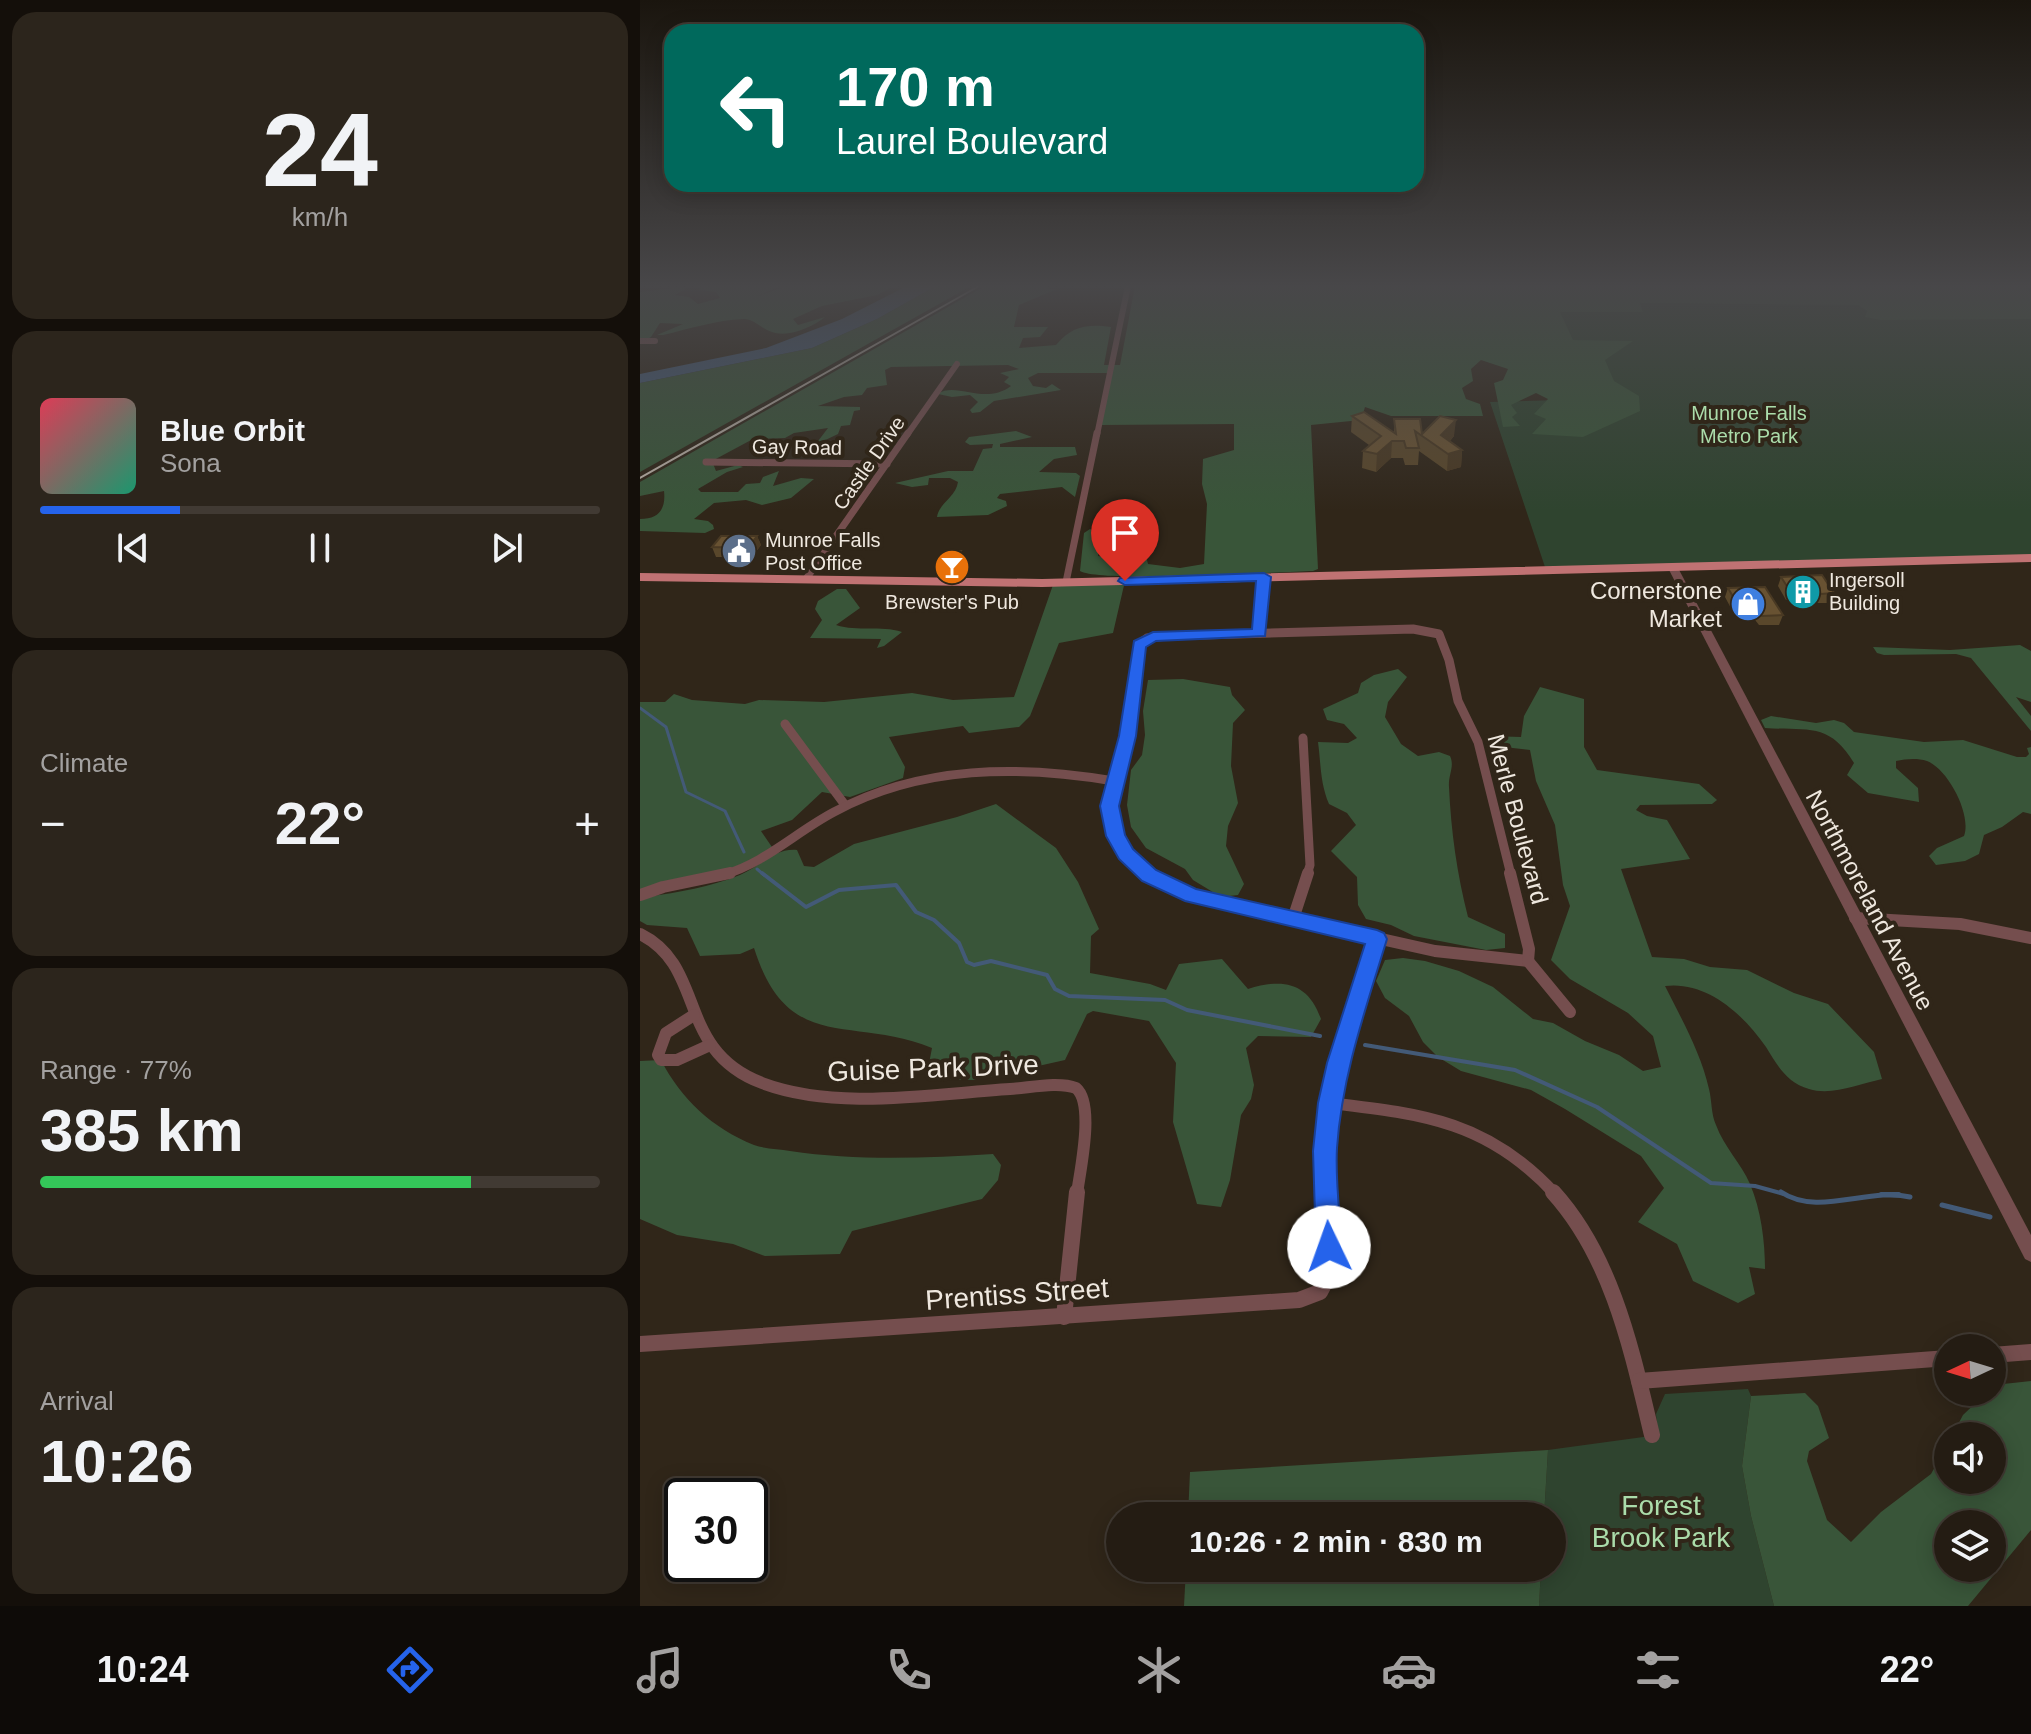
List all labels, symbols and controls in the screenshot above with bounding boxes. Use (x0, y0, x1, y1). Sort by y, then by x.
text: 170 m (836, 55, 995, 118)
icon: left (704, 56, 808, 160)
text: 24 (262, 92, 378, 208)
text: Laurel Boulevard (836, 121, 1108, 162)
text: km/h (292, 202, 348, 232)
park label: Munroe Falls Metro Park (1691, 402, 1807, 447)
street label: Castle Drive (829, 412, 909, 514)
text: Blue Orbit (160, 414, 305, 447)
street label: Gay Road (752, 435, 842, 459)
text: Sona (160, 448, 221, 478)
pin (1091, 499, 1159, 581)
icon: arrive (1103, 511, 1147, 555)
icon: previous (111, 526, 155, 570)
icon: pause (298, 526, 342, 570)
icon: next (485, 526, 529, 570)
place label: Munroe Falls Post Office (765, 529, 881, 574)
public building icon: Munroe Falls Post Office (720, 532, 758, 570)
bar icon: Brewster's Pub (933, 548, 971, 586)
place label: Ingersoll Building (1829, 569, 1905, 614)
building icon: Ingersoll Building (1784, 573, 1822, 611)
place label: Cornerstone Market (1590, 577, 1722, 632)
shop icon: Cornerstone Market (1729, 585, 1767, 623)
place label: Brewster's Pub (885, 591, 1019, 613)
street label: Merle Boulevard (1482, 731, 1554, 907)
text: Climate (40, 748, 128, 778)
street label: Northmoreland Avenue (1801, 785, 1939, 1015)
text: 22° (275, 790, 365, 857)
text: − (40, 799, 66, 848)
text: + (574, 799, 600, 848)
street label: Guise Park Drive (827, 1049, 1039, 1087)
text: Range · 77% (40, 1055, 192, 1085)
text: 385 km (40, 1097, 244, 1164)
position arrow (1287, 1205, 1371, 1289)
street label: Prentiss Street (924, 1272, 1110, 1316)
north arrow (1934, 1334, 2006, 1406)
map controls (1934, 1334, 2006, 1582)
text: Arrival (40, 1386, 114, 1416)
button: sound (1934, 1422, 2006, 1494)
text: 10:26 (40, 1428, 193, 1495)
speed limit sign: 30 (664, 1478, 768, 1582)
park label: Forest Brook Park (1592, 1490, 1731, 1553)
button: layers (1934, 1510, 2006, 1582)
text: 10:26 · 2 min · 830 m (1189, 1525, 1483, 1558)
icon: directions (382, 1642, 438, 1698)
icon: music (632, 1642, 688, 1698)
icon: phone (881, 1642, 937, 1698)
icon: climate (1131, 1642, 1187, 1698)
icon: car (1381, 1642, 1437, 1698)
icon: filters (1630, 1642, 1686, 1698)
text: 10:24 (97, 1649, 189, 1690)
text: 22° (1880, 1649, 1934, 1690)

